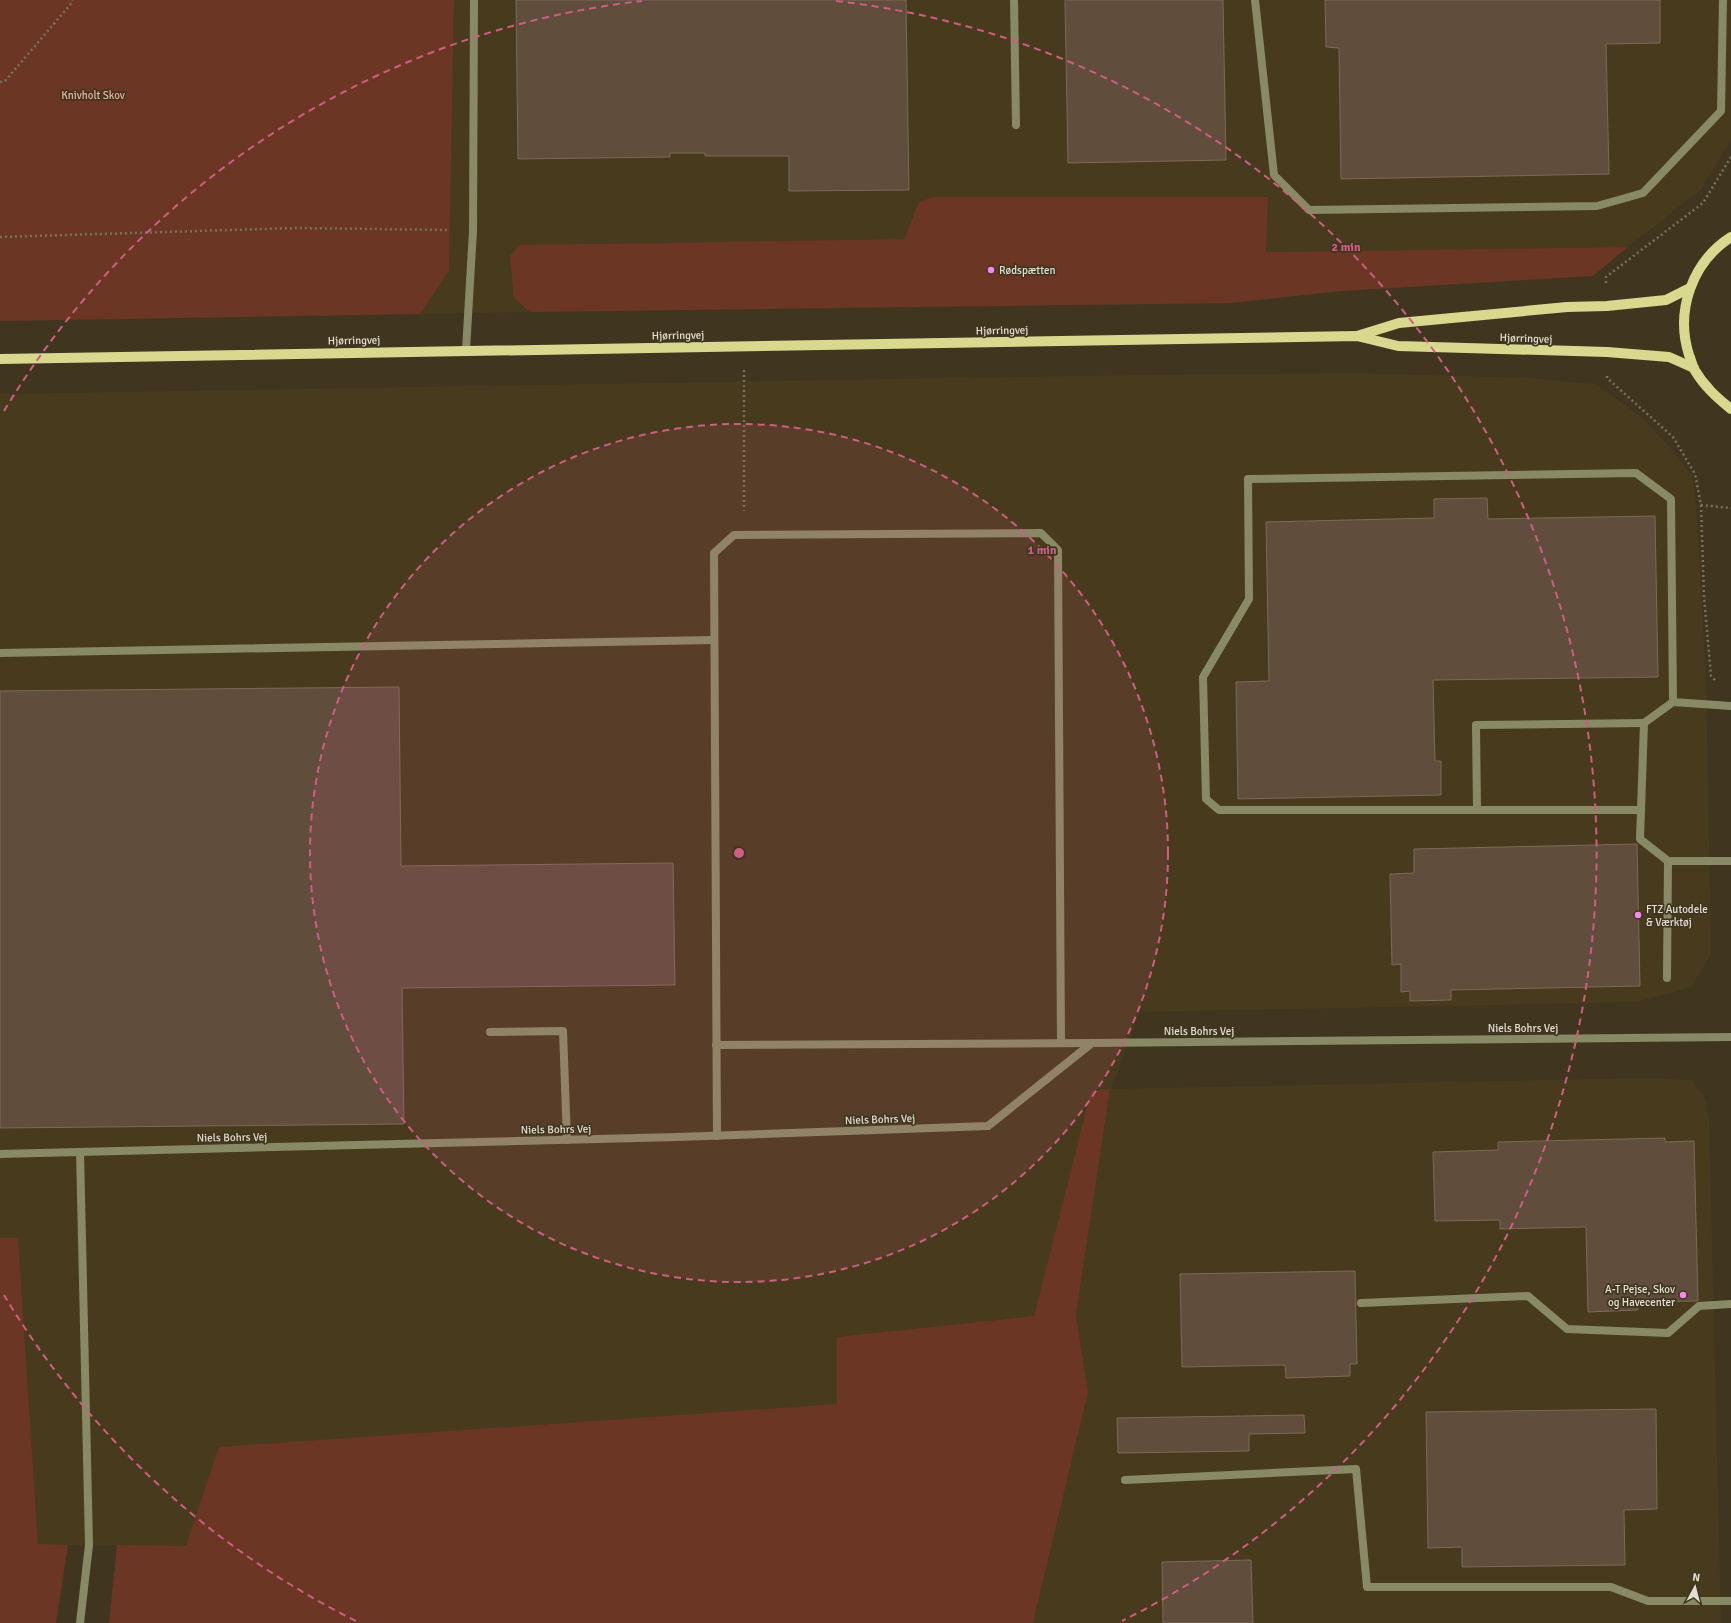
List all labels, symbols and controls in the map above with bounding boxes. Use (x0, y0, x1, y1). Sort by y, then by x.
park label: Knivholt Skov (61, 89, 125, 102)
text: 2 min (1332, 240, 1361, 255)
place label: Rødspætten (999, 264, 1055, 277)
marker: Rødspætten (986, 265, 996, 275)
street label: Hjørringvej (976, 324, 1028, 337)
street label: Hjørringvej (652, 329, 704, 342)
street label: Hjørringvej (1499, 331, 1553, 346)
street label: Hjørringvej (328, 334, 380, 347)
text: 1 min (1028, 543, 1057, 558)
centre of rings (732, 846, 746, 860)
place label: FTZ Autodele & Værktøj (1646, 903, 1708, 929)
marker: FTZ Autodele & Værktøj (1633, 910, 1643, 920)
street label: Niels Bohrs Vej (1488, 1022, 1558, 1035)
street label: Niels Bohrs Vej (1164, 1025, 1234, 1038)
street label: Niels Bohrs Vej (845, 1112, 915, 1127)
street label: Niels Bohrs Vej (521, 1122, 591, 1137)
street label: Niels Bohrs Vej (197, 1130, 267, 1145)
place label: A-T Pejse, Skov og Havecenter (1605, 1283, 1675, 1309)
marker: A-T Pejse, Skov og Havecenter (1678, 1290, 1688, 1300)
north arrow (1675, 1567, 1715, 1607)
text: N (1692, 1571, 1701, 1584)

